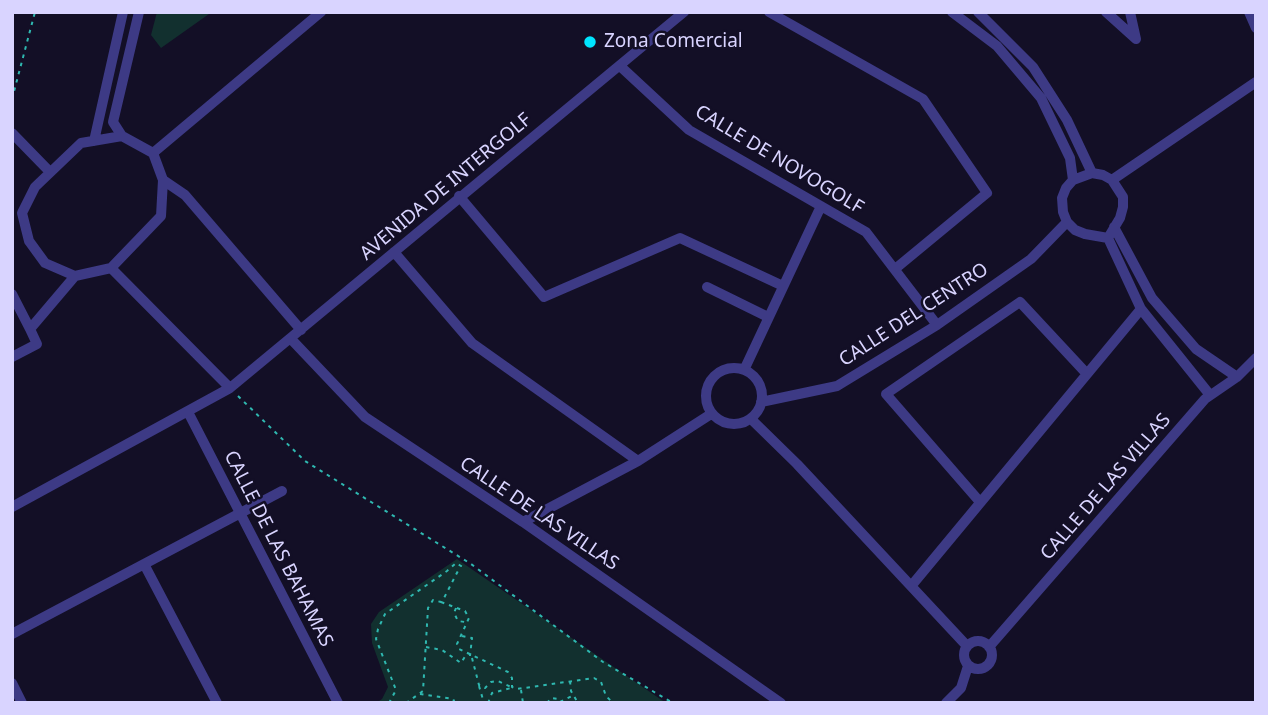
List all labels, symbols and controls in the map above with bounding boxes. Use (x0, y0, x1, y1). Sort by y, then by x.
place label: Zona Comercial (604, 31, 743, 53)
marker: Zona Comercial (582, 34, 598, 50)
street label: CALLE DE NOVOGOLF (691, 101, 867, 219)
street label: AVENIDA DE INTERGOLF (356, 109, 536, 265)
street label: CALLE DEL CENTRO (835, 258, 993, 372)
street label: CALLE DE LAS VILLAS (1036, 409, 1176, 565)
street label: CALLE DE LAS BAHAMAS (219, 447, 337, 651)
street label: CALLE DE LAS VILLAS (455, 452, 623, 576)

